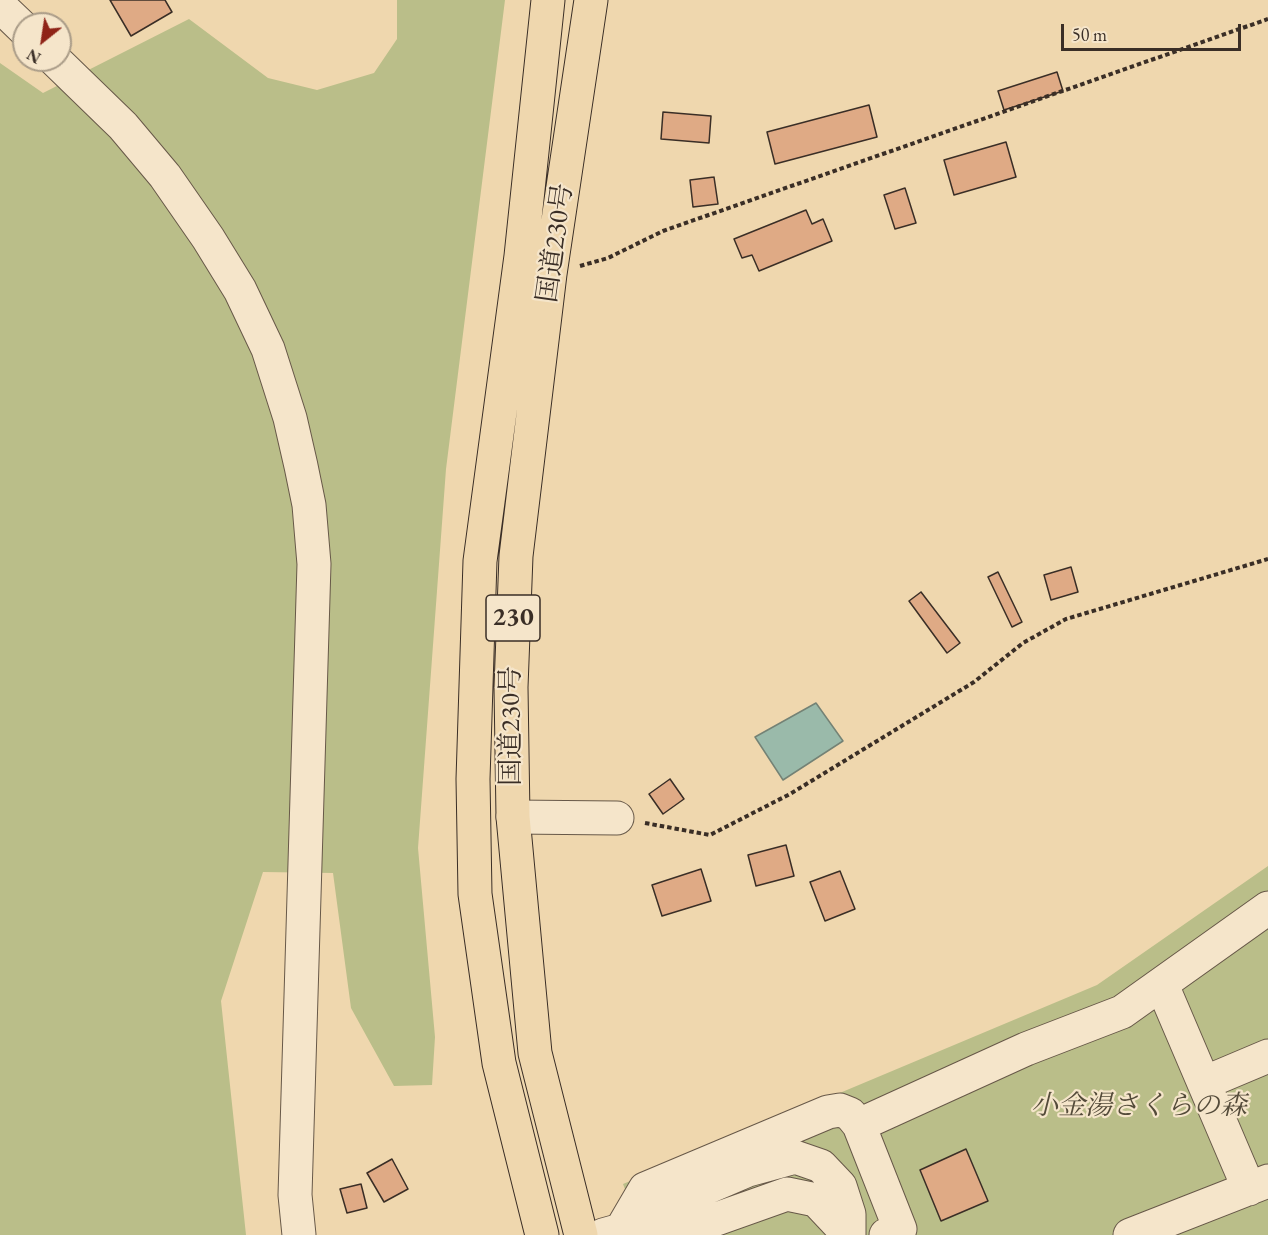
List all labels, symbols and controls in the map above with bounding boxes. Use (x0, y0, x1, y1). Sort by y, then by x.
north arrow (12, 12, 72, 72)
scale bar (1064, 12, 1244, 50)
text: 50 m (1072, 23, 1107, 46)
text: N (23, 44, 45, 69)
street label: 国道230号 (532, 181, 580, 305)
road number: 230 (486, 595, 540, 641)
street label: 国道230号 (496, 666, 528, 786)
park label: 小金湯さくらの森 (1031, 1091, 1247, 1123)

